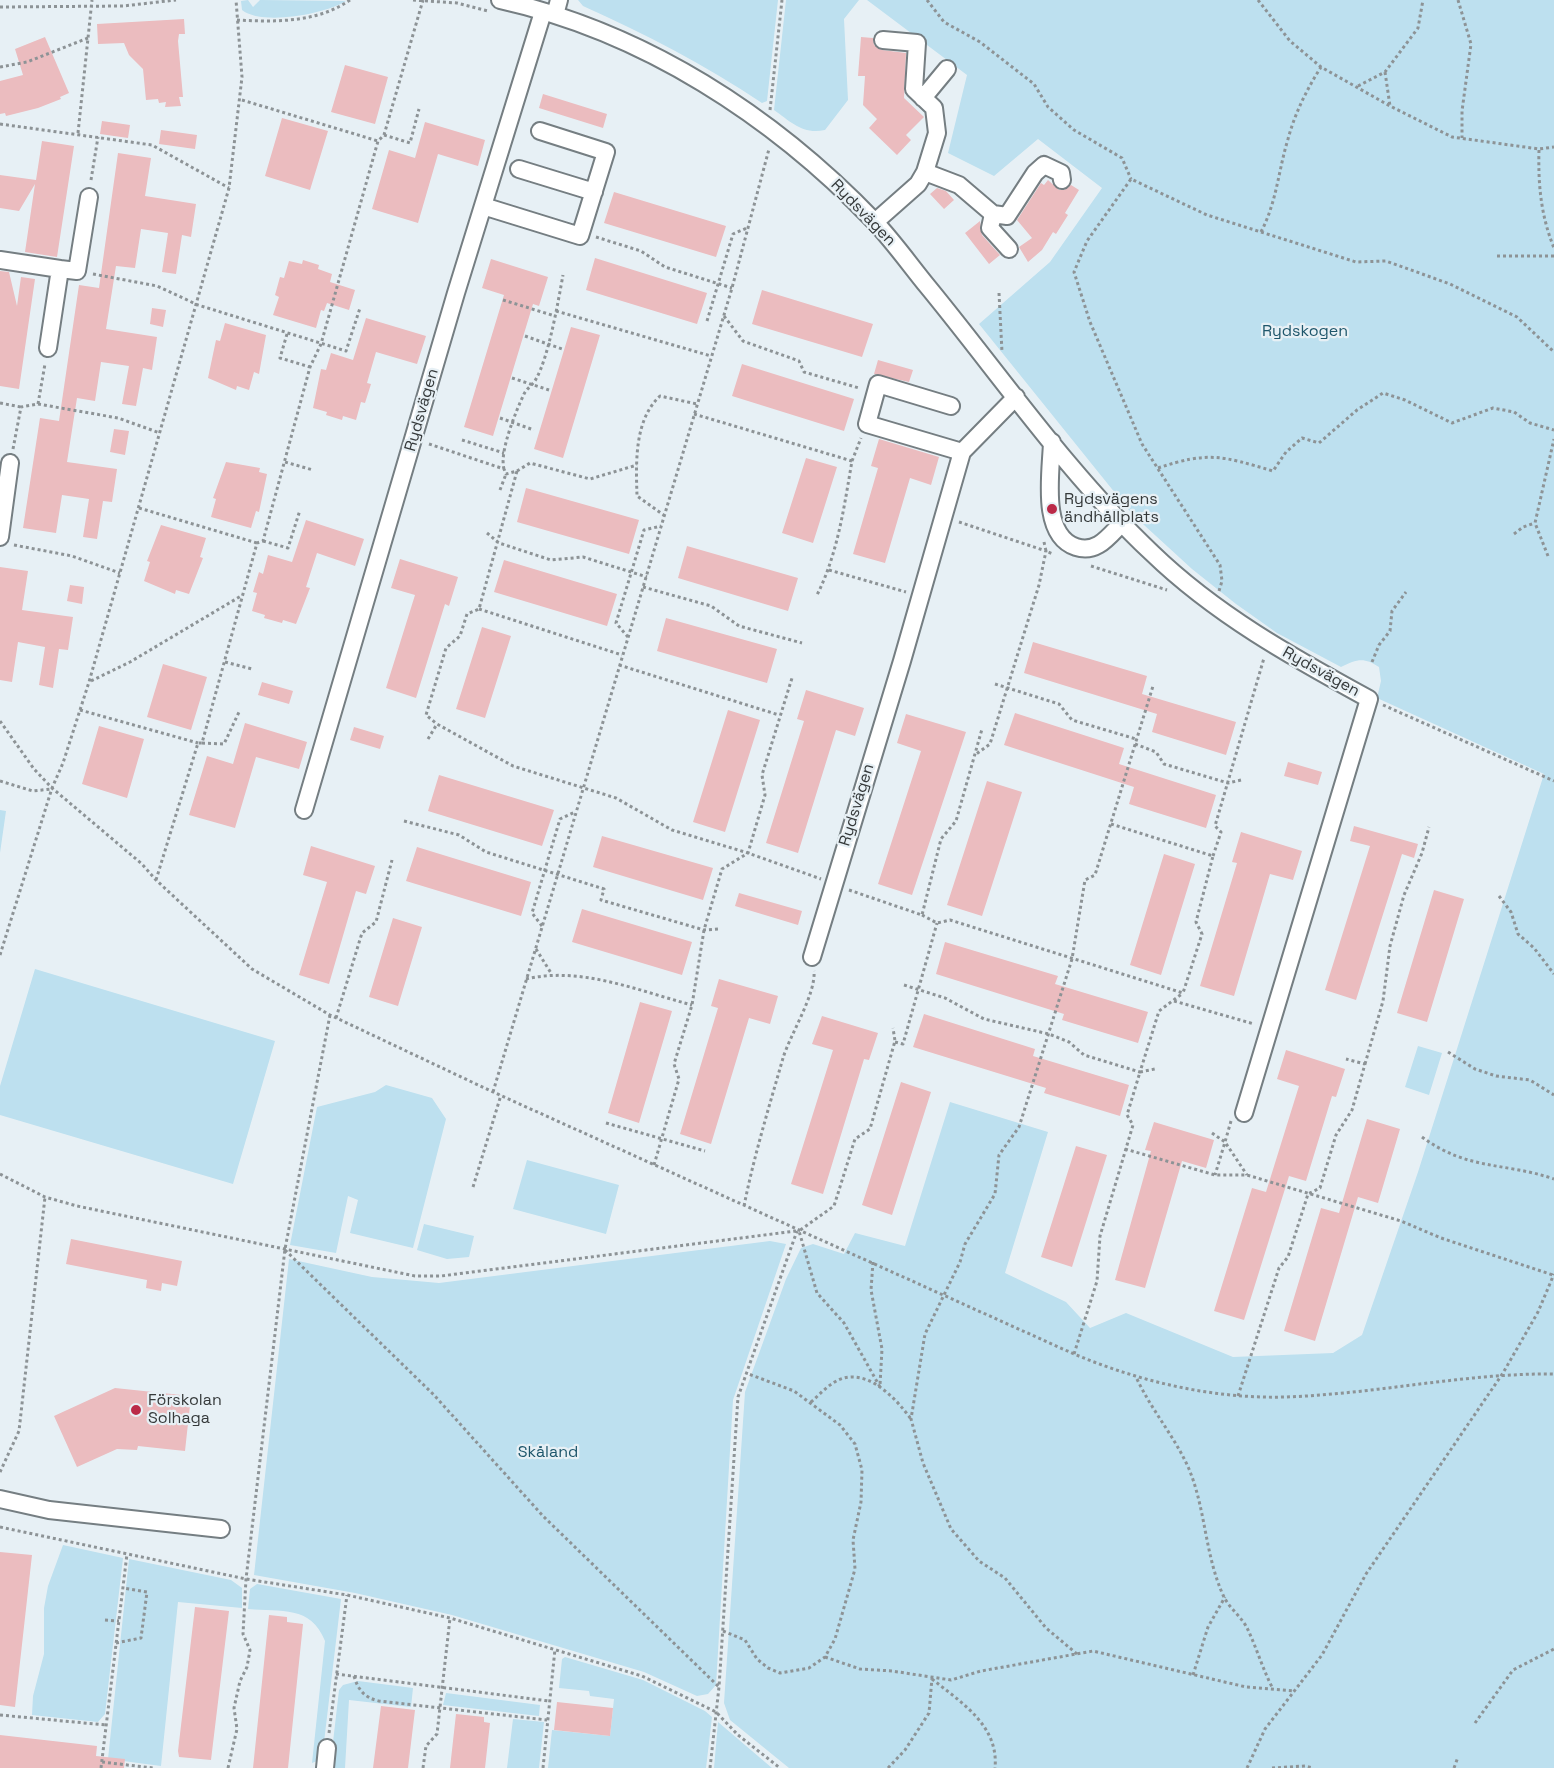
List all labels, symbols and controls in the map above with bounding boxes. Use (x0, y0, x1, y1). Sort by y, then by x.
street label: Rydsvägen (826, 176, 900, 250)
park label: Rydskogen (1262, 322, 1348, 342)
street label: Rydsvägen (401, 366, 443, 454)
place label: Rydsvägens ändhållplats (1064, 490, 1159, 528)
marker: Rydsvägens ändhållplats (1045, 502, 1059, 516)
street label: Rydsvägen (1279, 643, 1363, 701)
street label: Rydsvägen (835, 761, 879, 849)
place label: Förskolan Solhaga (148, 1391, 222, 1429)
marker: Förskolan Solhaga (129, 1403, 143, 1417)
park label: Skåland (518, 1443, 578, 1463)

